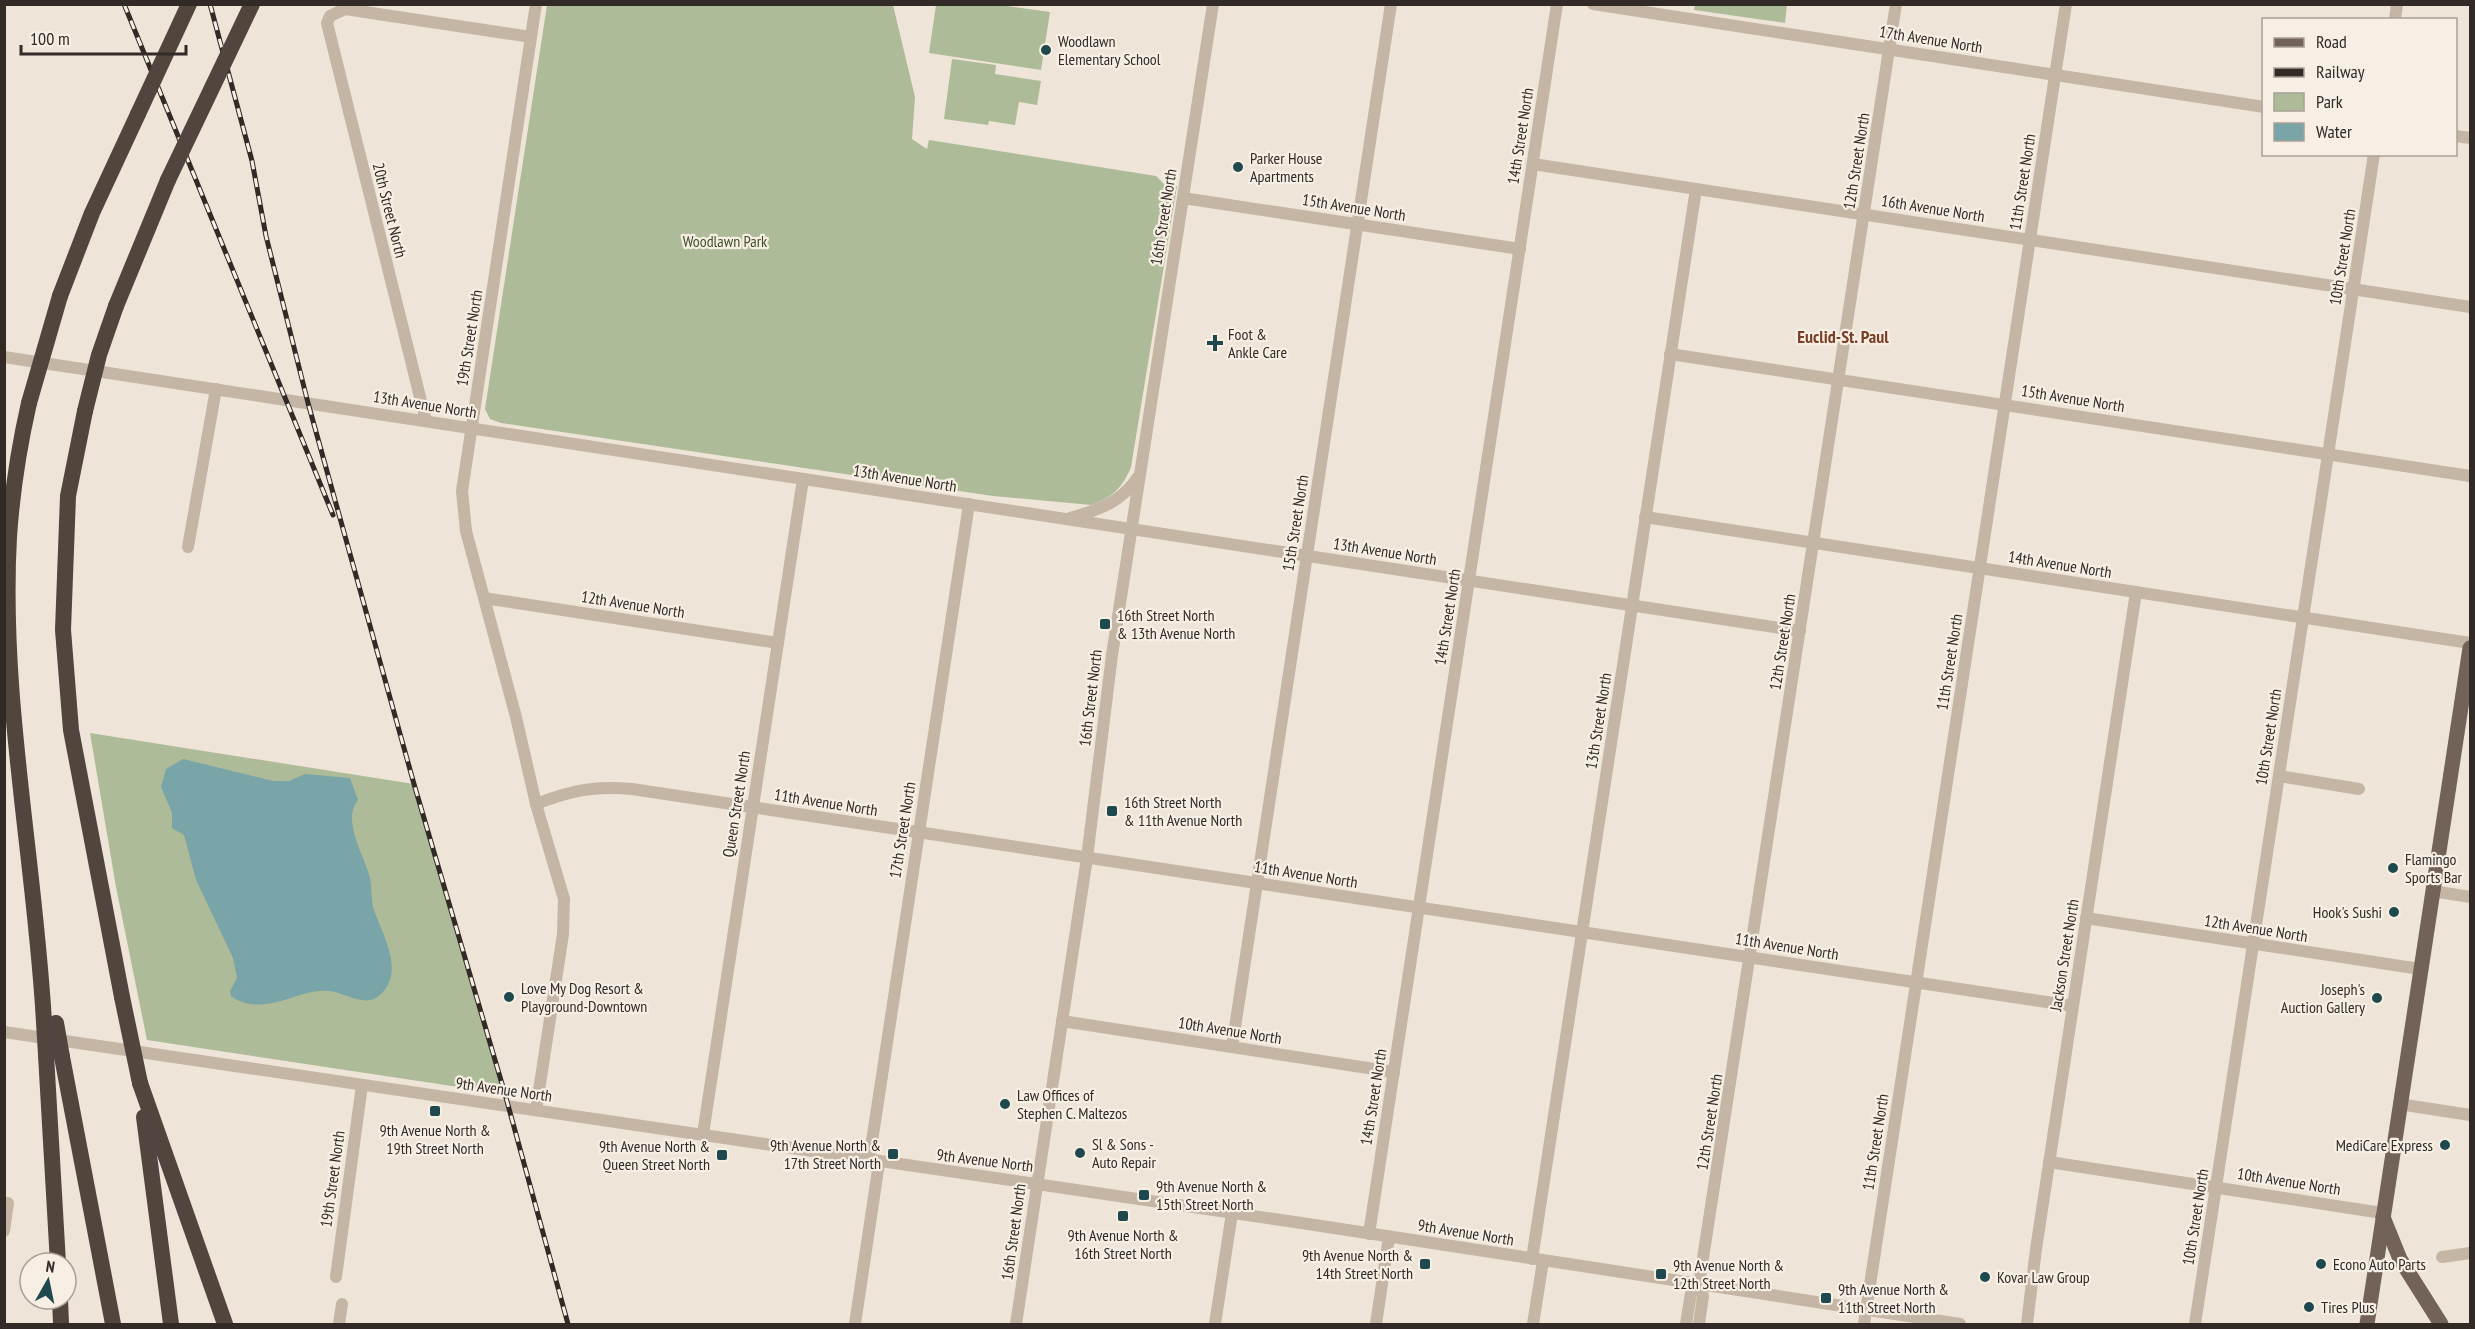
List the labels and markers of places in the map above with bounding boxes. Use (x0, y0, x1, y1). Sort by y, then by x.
place label: Woodlawn Elementary School (1058, 31, 1161, 69)
marker: Woodlawn Elementary School (1039, 43, 1053, 57)
place label: Parker House Apartments (1250, 148, 1322, 186)
marker: Parker House Apartments (1231, 160, 1245, 174)
place label: Foot & Ankle Care (1228, 324, 1287, 362)
marker: Foot & Ankle Care (1206, 334, 1224, 352)
place label: 16th Street North & 13th Avenue North (1117, 605, 1235, 643)
marker: 16th Street North & 13th Avenue North (1098, 617, 1112, 631)
place label: 16th Street North & 11th Avenue North (1124, 792, 1242, 830)
marker: 16th Street North & 11th Avenue North (1105, 804, 1119, 818)
place label: Flamingo Sports Bar (2405, 849, 2463, 887)
marker: Flamingo Sports Bar (2386, 861, 2400, 875)
place label: Hook's Sushi (2313, 902, 2382, 922)
marker: Hook's Sushi (2387, 905, 2401, 919)
place label: Love My Dog Resort & Playground-Downtown (521, 978, 647, 1016)
place label: Joseph's Auction Gallery (2281, 979, 2365, 1017)
marker: Love My Dog Resort & Playground-Downtown (502, 990, 516, 1004)
marker: Joseph's Auction Gallery (2370, 991, 2384, 1005)
place label: Law Offices of Stephen C. Maltezos (1017, 1085, 1127, 1123)
marker: Law Offices of Stephen C. Maltezos (998, 1097, 1012, 1111)
marker: 9th Avenue North & 19th Street North (428, 1104, 442, 1118)
place label: 9th Avenue North & 19th Street North (379, 1120, 491, 1158)
place label: Sl & Sons - Auto Repair (1092, 1134, 1157, 1172)
place label: 9th Avenue North & 17th Street North (770, 1135, 881, 1173)
place label: MediCare Express (2336, 1135, 2433, 1155)
place label: 9th Avenue North & Queen Street North (599, 1136, 710, 1174)
marker: MediCare Express (2438, 1138, 2452, 1152)
marker: Sl & Sons - Auto Repair (1073, 1146, 1087, 1160)
marker: 9th Avenue North & 17th Street North (886, 1147, 900, 1161)
marker: 9th Avenue North & Queen Street North (715, 1148, 729, 1162)
place label: 9th Avenue North & 15th Street North (1156, 1176, 1267, 1214)
marker: 9th Avenue North & 15th Street North (1137, 1188, 1151, 1202)
marker: 9th Avenue North & 16th Street North (1116, 1209, 1130, 1223)
place label: 9th Avenue North & 16th Street North (1067, 1225, 1179, 1263)
place label: 9th Avenue North & 14th Street North (1302, 1245, 1413, 1283)
place label: Econo Auto Parts (2333, 1254, 2426, 1274)
place label: 9th Avenue North & 12th Street North (1673, 1255, 1784, 1293)
marker: 9th Avenue North & 14th Street North (1418, 1257, 1432, 1271)
marker: Econo Auto Parts (2314, 1257, 2328, 1271)
marker: 9th Avenue North & 12th Street North (1654, 1267, 1668, 1281)
place label: Kovar Law Group (1997, 1267, 2090, 1287)
marker: Kovar Law Group (1978, 1270, 1992, 1284)
place label: 9th Avenue North & 11th Street North (1838, 1279, 1949, 1317)
marker: 9th Avenue North & 11th Street North (1819, 1291, 1833, 1305)
place label: Tires Plus (2321, 1297, 2375, 1317)
marker: Tires Plus (2302, 1300, 2316, 1314)

